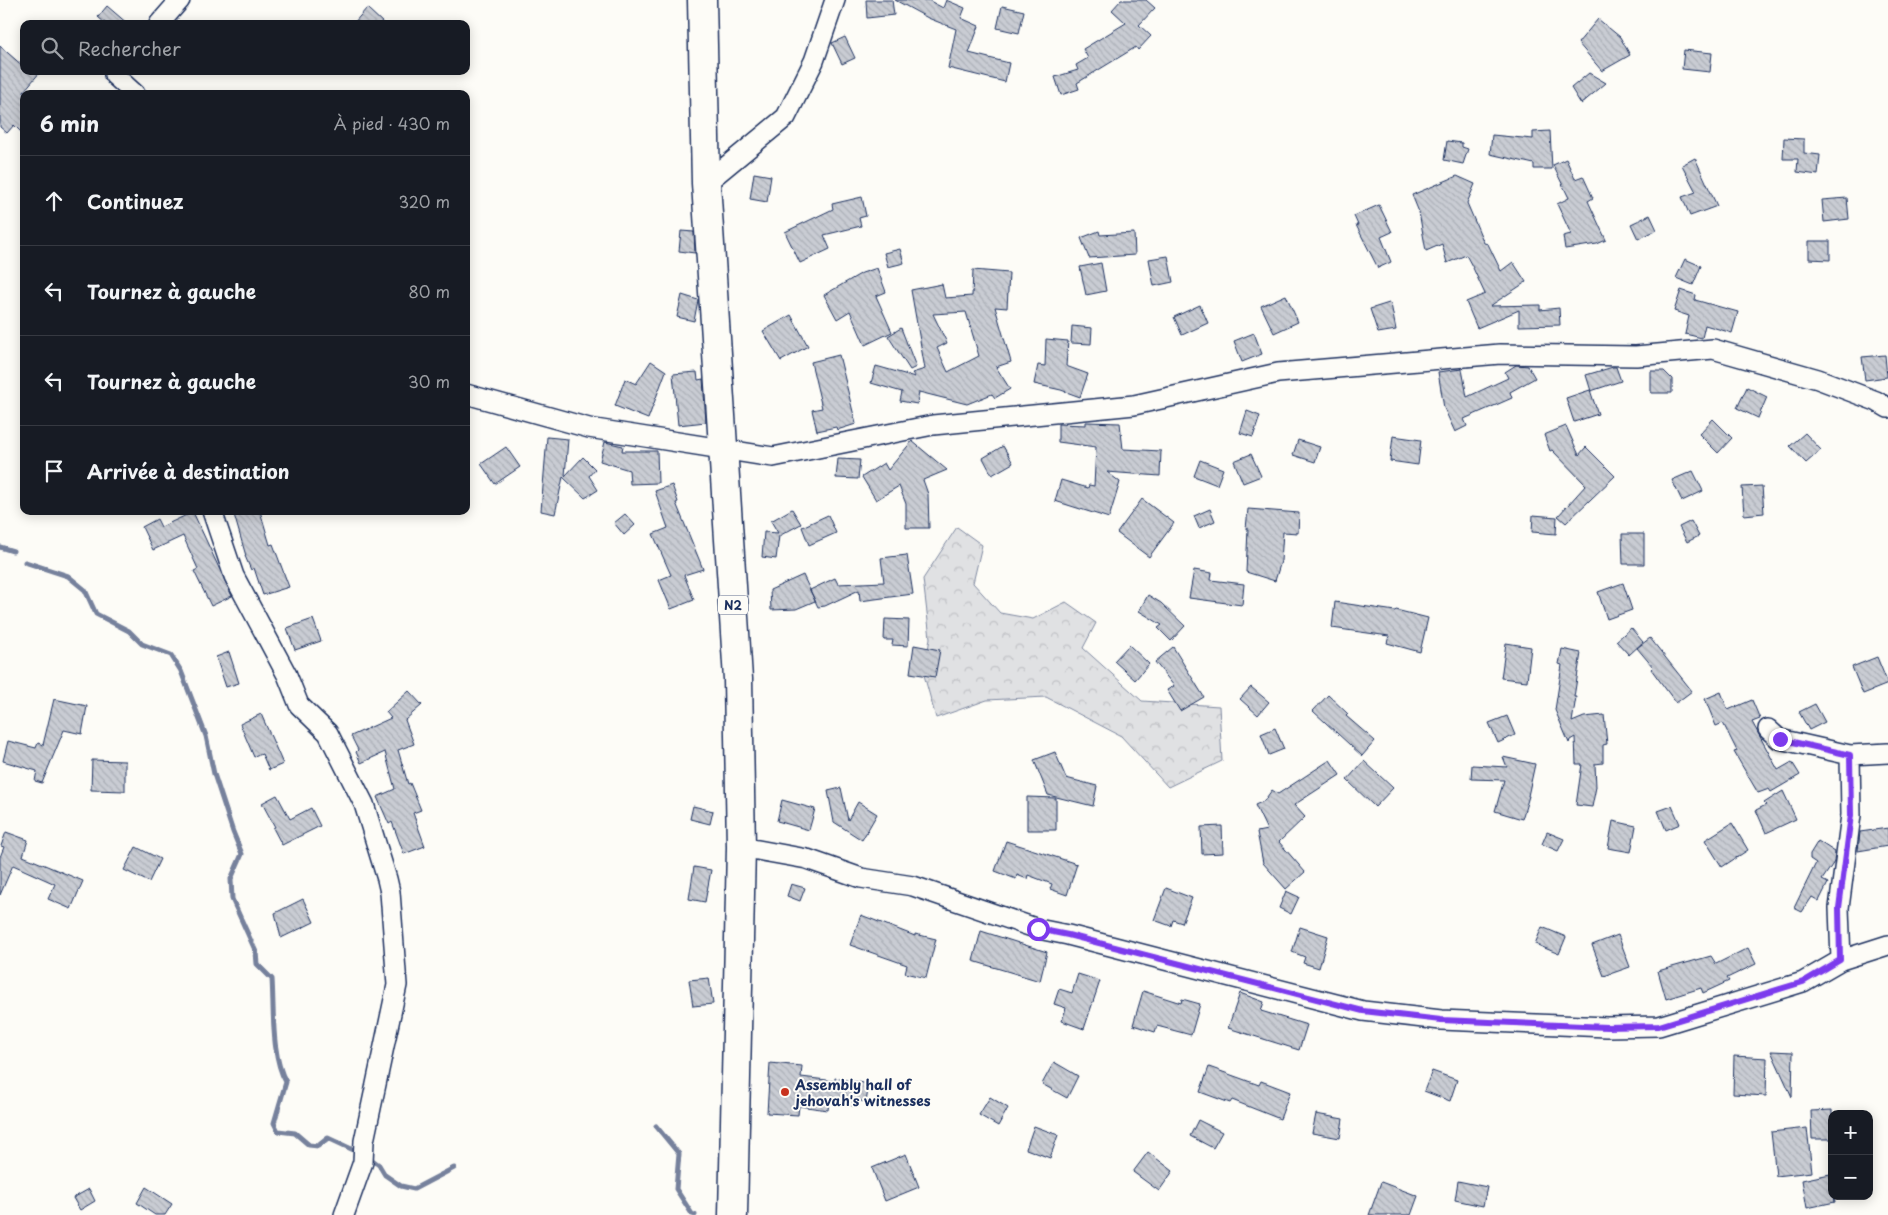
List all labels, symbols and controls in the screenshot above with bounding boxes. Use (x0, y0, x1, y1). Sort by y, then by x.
search box (20, 20, 470, 75)
icon: search (38, 34, 66, 62)
text: Rechercher (78, 34, 181, 62)
text: 6 min (40, 107, 99, 139)
text: À pied · 430 m (334, 111, 450, 135)
icon: ahead (40, 187, 68, 215)
text: Continuez (87, 187, 184, 215)
text: 320 m (399, 189, 450, 213)
icon: left (40, 277, 68, 305)
text: Tournez à gauche (87, 277, 256, 305)
text: 80 m (408, 279, 450, 303)
icon: left (40, 367, 68, 395)
text: Tournez à gauche (87, 367, 256, 395)
text: 30 m (408, 369, 450, 393)
icon: arrive (40, 457, 68, 485)
text: Arrivée à destination (87, 457, 290, 485)
road number: N2 (718, 596, 748, 614)
route end (1769, 728, 1792, 751)
route start (1027, 918, 1050, 941)
place label: Assembly hall of jehovah's witnesses (793, 1074, 931, 1111)
marker: Assembly hall of jehovah's witnesses (779, 1086, 791, 1098)
map controls (1828, 1110, 1873, 1200)
button: + (1828, 1110, 1873, 1155)
button: − (1828, 1155, 1873, 1200)

